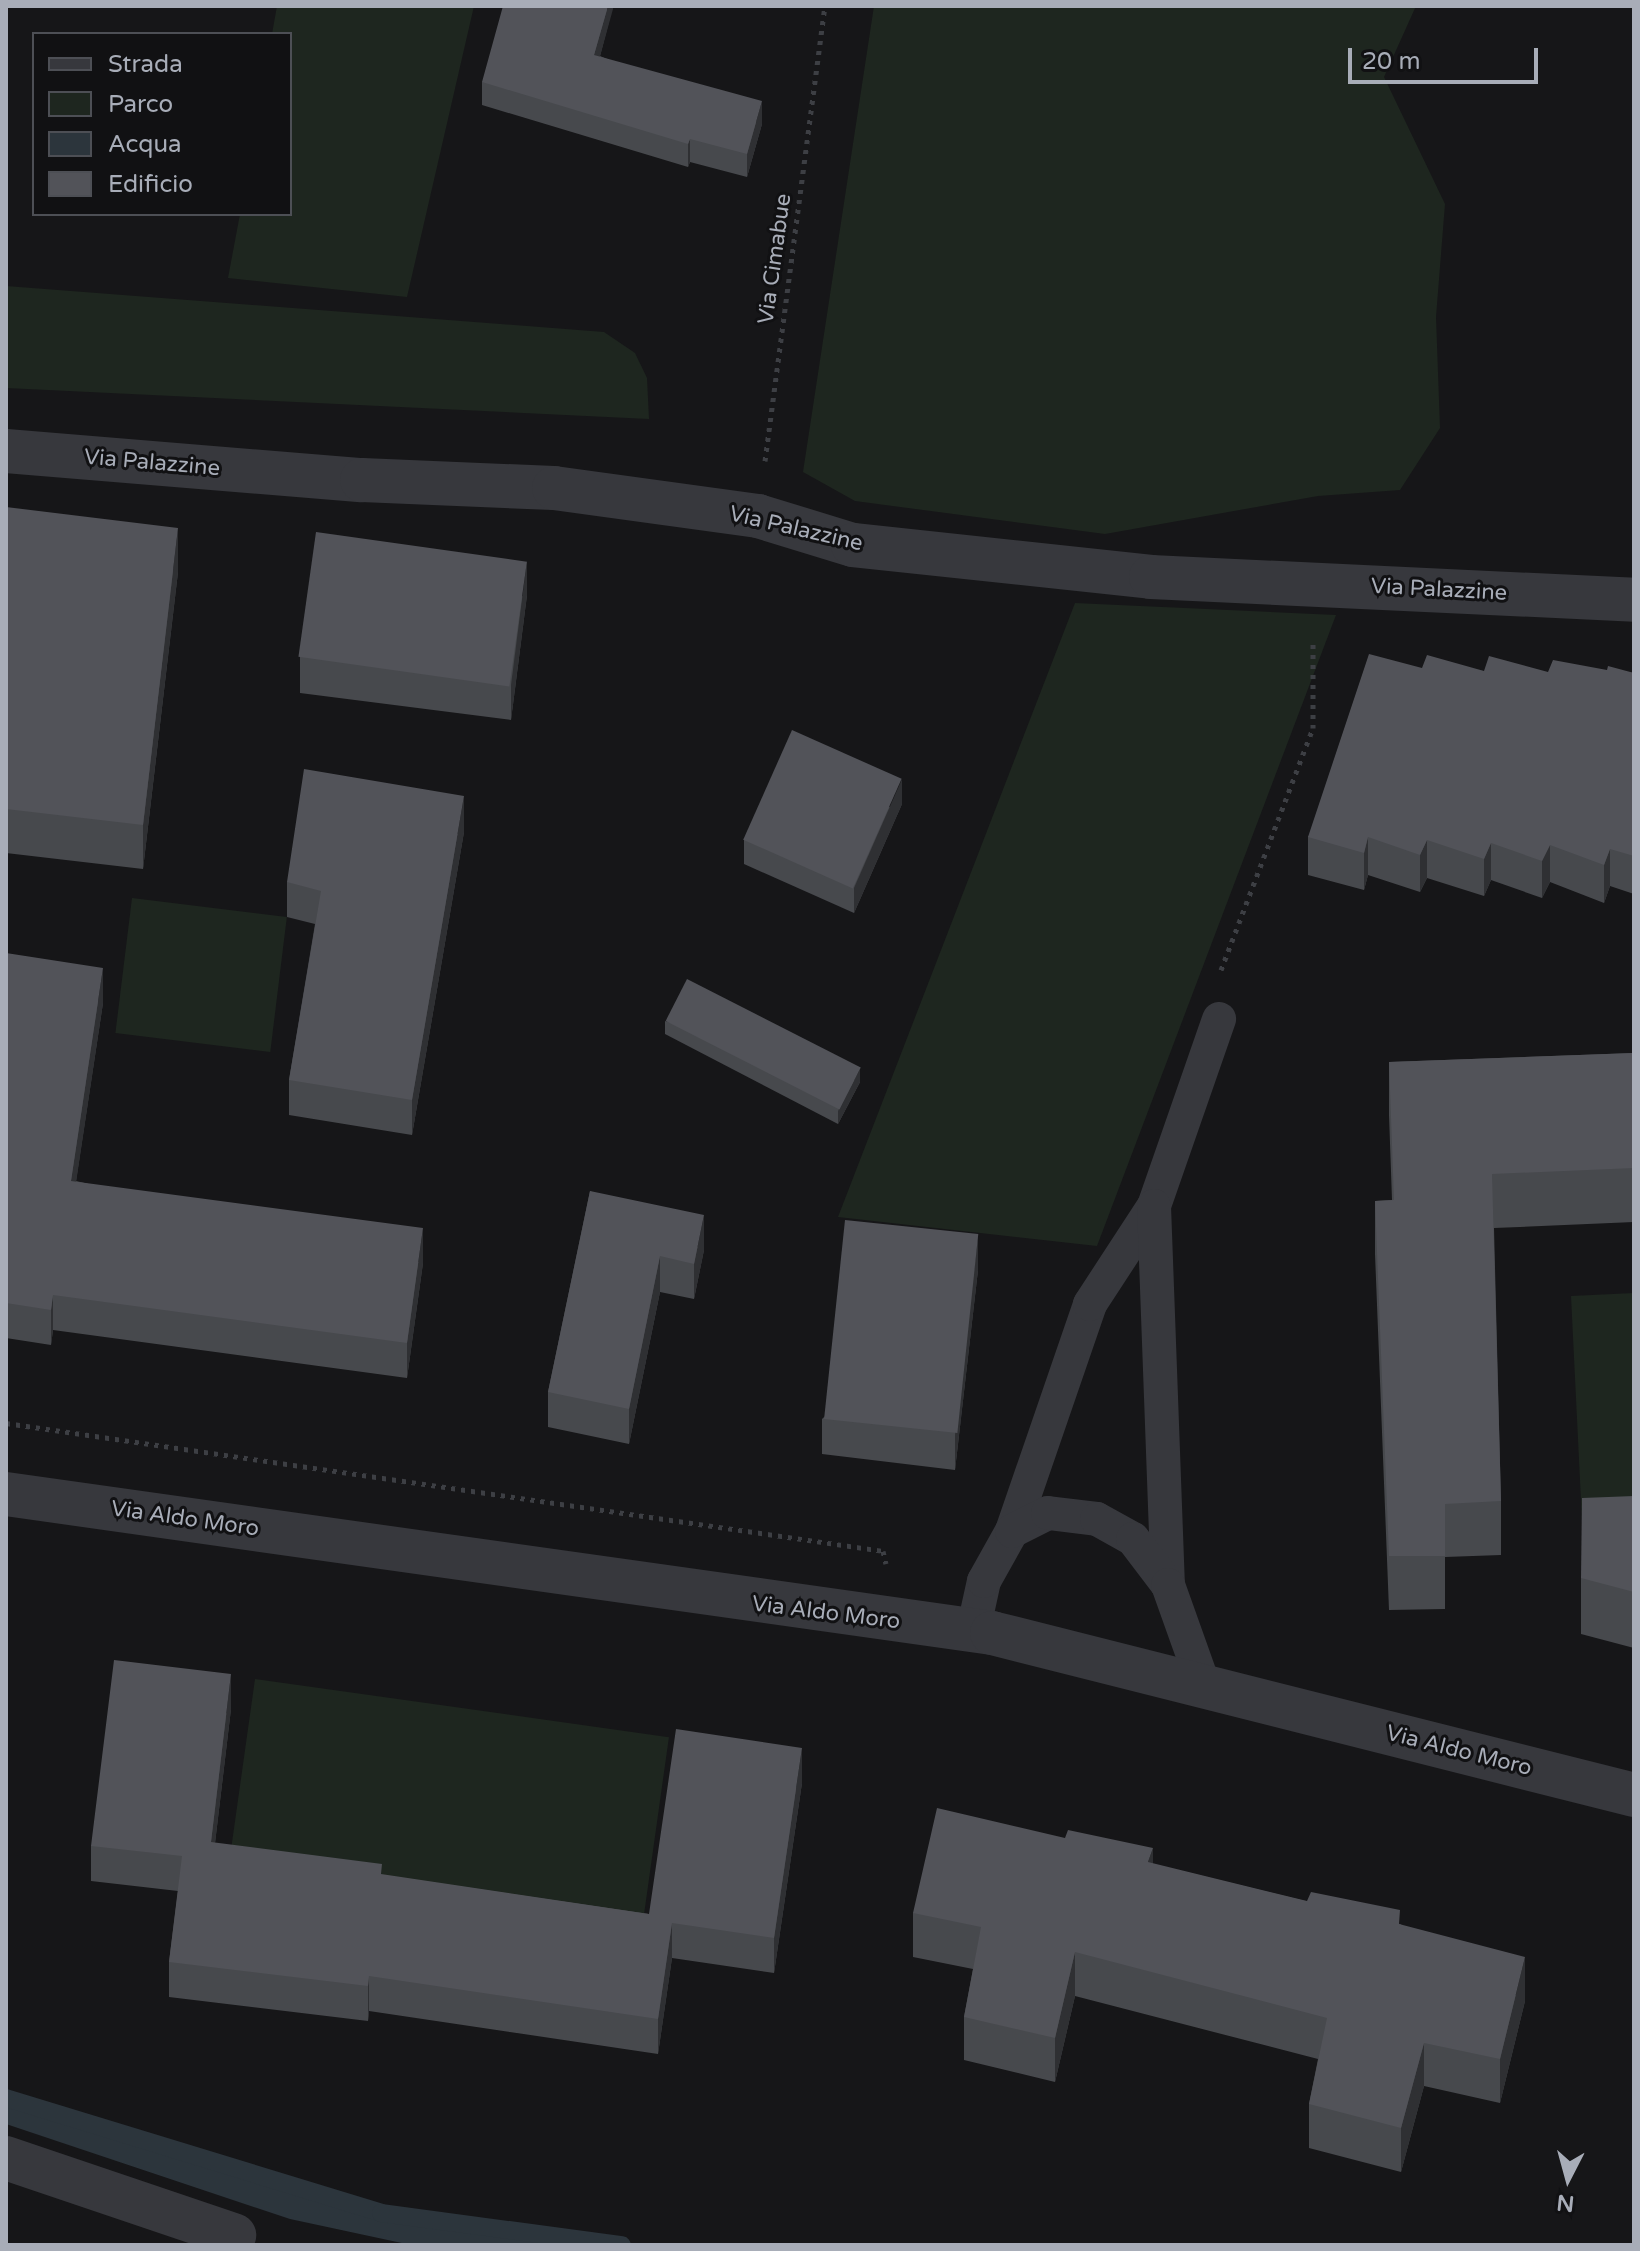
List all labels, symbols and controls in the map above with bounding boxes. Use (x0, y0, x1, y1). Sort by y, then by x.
legend (32, 32, 292, 216)
scale bar (1352, 32, 1542, 82)
text: 20 m (1362, 47, 1420, 76)
text: Strada (108, 50, 183, 79)
text: Parco (108, 90, 173, 119)
text: Acqua (108, 130, 182, 159)
text: Edificio (108, 170, 193, 199)
street label: Via Cimabue (753, 192, 797, 326)
street label: Via Palazzine (83, 444, 221, 482)
street label: Via Palazzine (727, 501, 865, 557)
street label: Via Palazzine (1370, 573, 1508, 607)
street label: Via Aldo Moro (109, 1496, 261, 1542)
street label: Via Aldo Moro (750, 1591, 902, 1635)
street label: Via Aldo Moro (1383, 1720, 1535, 1782)
north arrow (1528, 2139, 1608, 2219)
text: N (1555, 2189, 1576, 2217)

